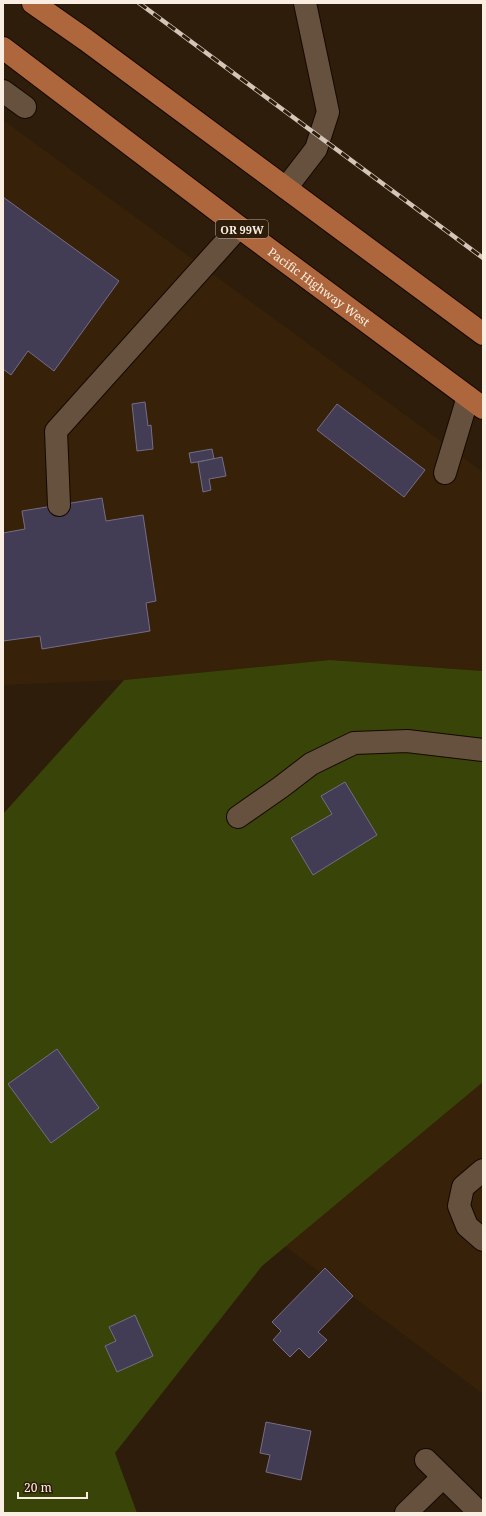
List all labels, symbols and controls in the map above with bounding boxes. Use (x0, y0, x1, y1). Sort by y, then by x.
road number: OR 99W (216, 220, 268, 238)
street label: Pacific Highway West (265, 243, 374, 330)
scale bar (18, 1474, 87, 1500)
text: 20 m (24, 1479, 52, 1496)

